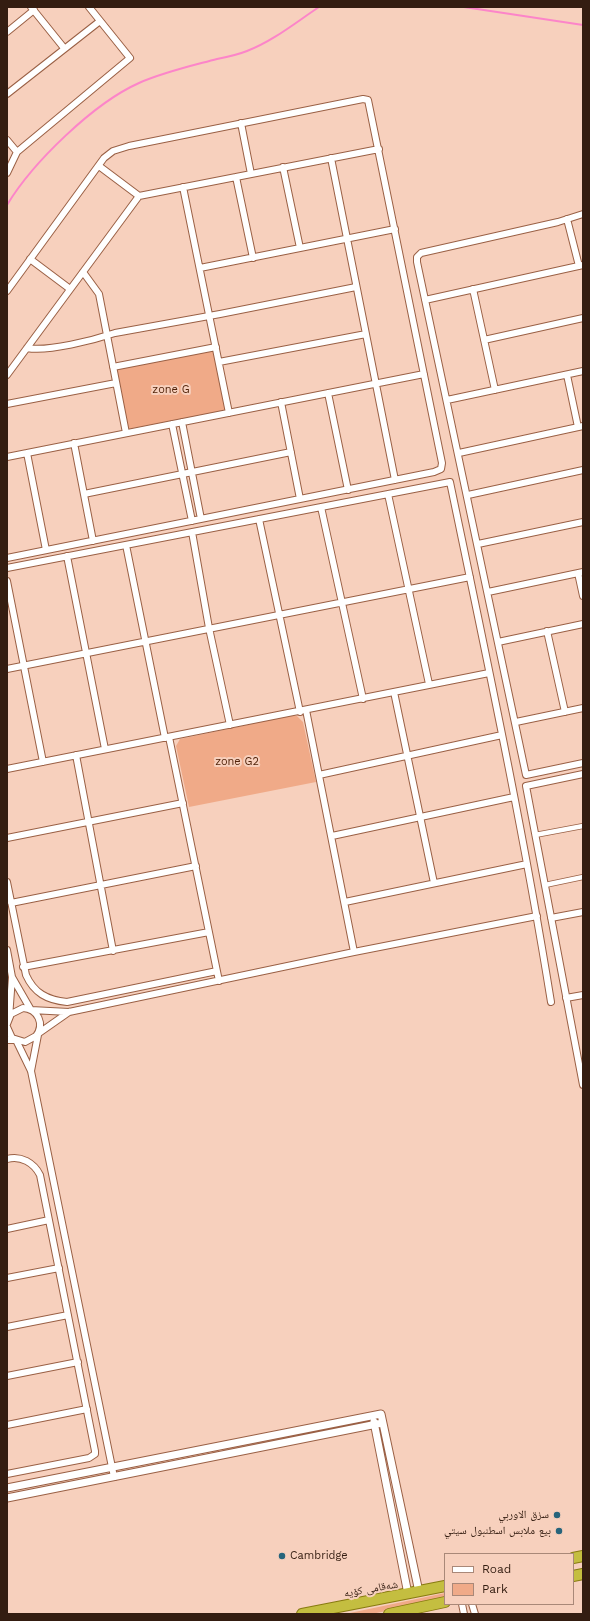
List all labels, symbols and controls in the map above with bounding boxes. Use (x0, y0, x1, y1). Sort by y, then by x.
park label: zone G (152, 383, 190, 397)
park label: zone G2 (215, 755, 259, 769)
place label: سزق الاوربي (498, 1508, 549, 1522)
marker: سزق الاوربي (552, 1510, 562, 1520)
place label: بيع ملابس اسطنبول سيتي (444, 1524, 551, 1538)
marker: بيع ملابس اسطنبول سيتي (554, 1526, 564, 1536)
place label: Cambridge (290, 1549, 348, 1563)
marker: Cambridge (277, 1551, 287, 1561)
legend (444, 1553, 574, 1605)
text: Road (482, 1562, 511, 1576)
street label: شەقامی کۆیە (343, 1578, 399, 1600)
text: Park (482, 1582, 508, 1596)

